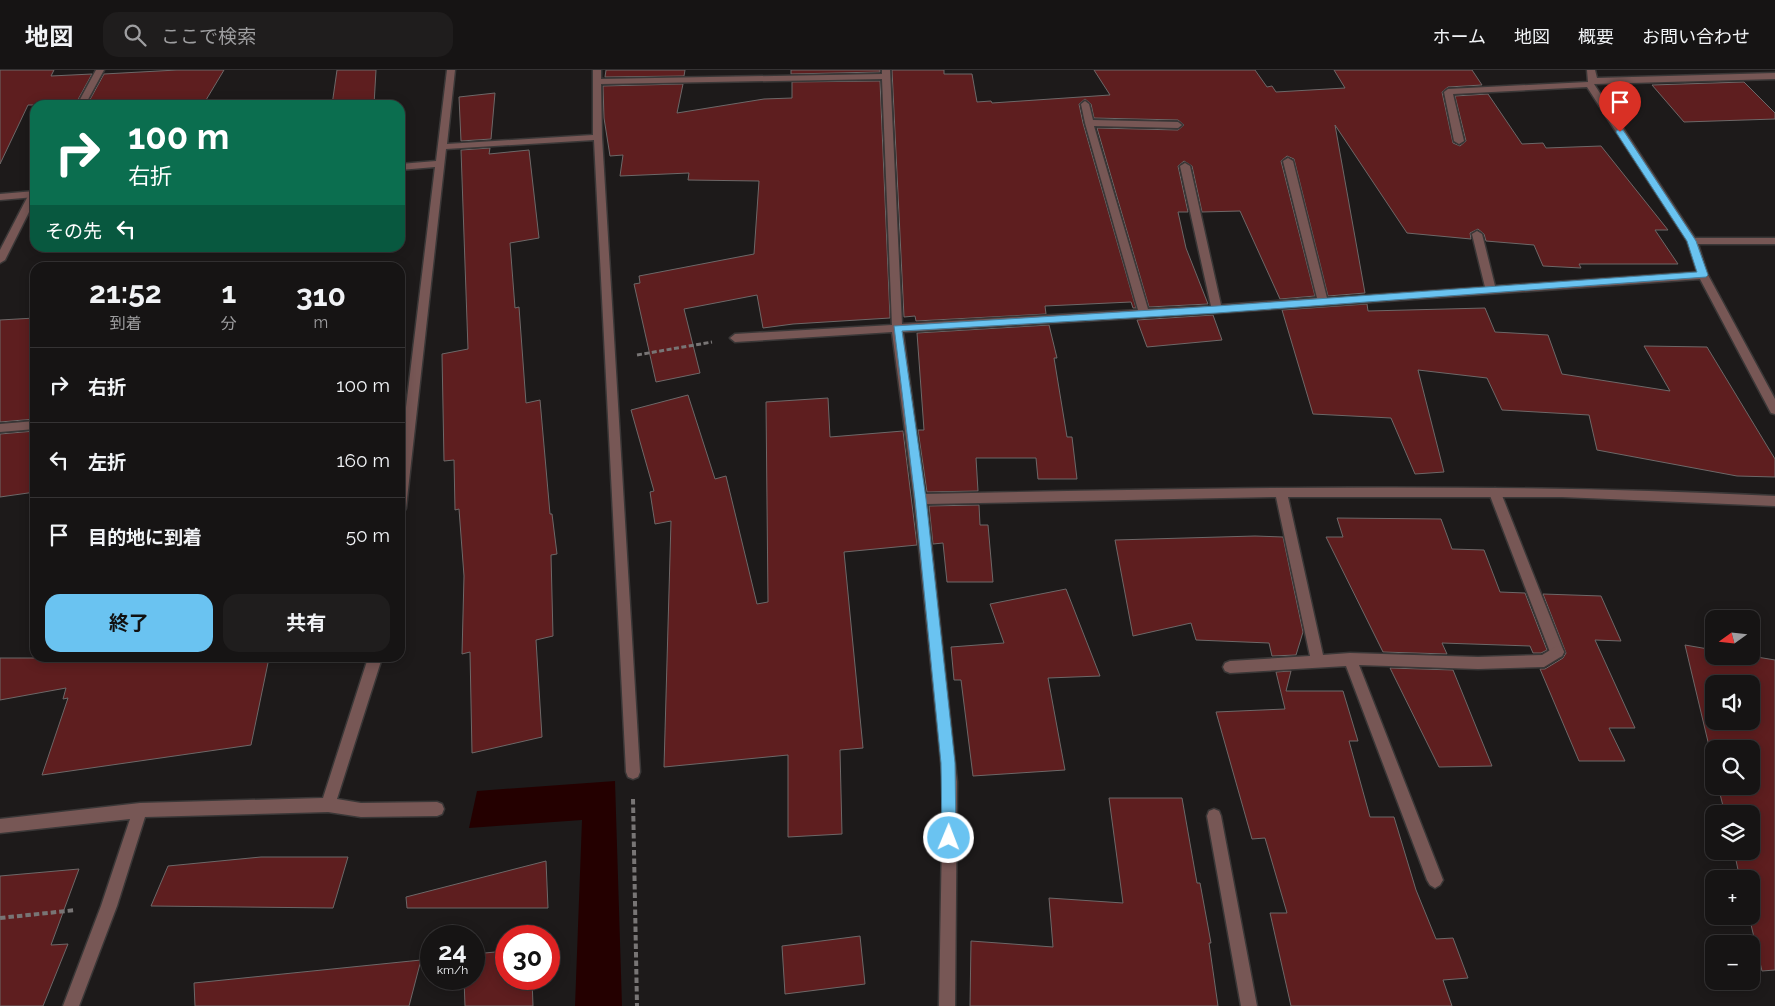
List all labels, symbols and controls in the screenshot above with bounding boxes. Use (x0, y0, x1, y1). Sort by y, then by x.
search box (103, 12, 453, 57)
icon: search (121, 21, 149, 49)
text: 地図 (25, 22, 73, 51)
text: ここで検索 (161, 25, 256, 47)
text: ホーム (1433, 26, 1486, 47)
text: 地図 (1514, 26, 1550, 47)
text: 概要 (1578, 26, 1614, 47)
text: お問い合わせ (1642, 26, 1750, 47)
pin (1599, 81, 1641, 132)
icon: arrive (1606, 88, 1634, 116)
text: 100 m (128, 116, 229, 157)
icon: right (45, 120, 110, 185)
text: 右折 (128, 163, 172, 189)
icon: left (112, 215, 140, 243)
text: その先 (45, 220, 102, 242)
text: 21:52 (89, 275, 162, 310)
text: 1 (221, 275, 236, 310)
text: 310 (296, 278, 346, 313)
text: m (314, 313, 328, 332)
text: 到着 (109, 314, 141, 333)
text: 分 (221, 314, 237, 333)
icon: right (45, 371, 73, 399)
text: 100 m (336, 374, 390, 396)
text: 右折 (88, 376, 126, 398)
icon: left (45, 446, 73, 474)
text: 160 m (336, 449, 390, 471)
text: 左折 (88, 451, 126, 473)
icon: arrive (45, 521, 73, 549)
text: 50 m (346, 524, 390, 546)
text: 目的地に到着 (88, 526, 202, 548)
button: 終了 (45, 594, 213, 652)
button: 共有 (223, 594, 390, 652)
north arrow (1705, 610, 1760, 665)
map controls (1705, 610, 1760, 990)
button: sound (1705, 675, 1760, 730)
button: search (1705, 740, 1760, 795)
button: layers (1705, 805, 1760, 860)
position arrow (922, 811, 974, 863)
button: + (1705, 870, 1760, 925)
speed limit sign: 30 (495, 925, 560, 990)
button: − (1705, 935, 1760, 990)
text: 24 (438, 936, 467, 966)
text: km/h (437, 963, 468, 977)

